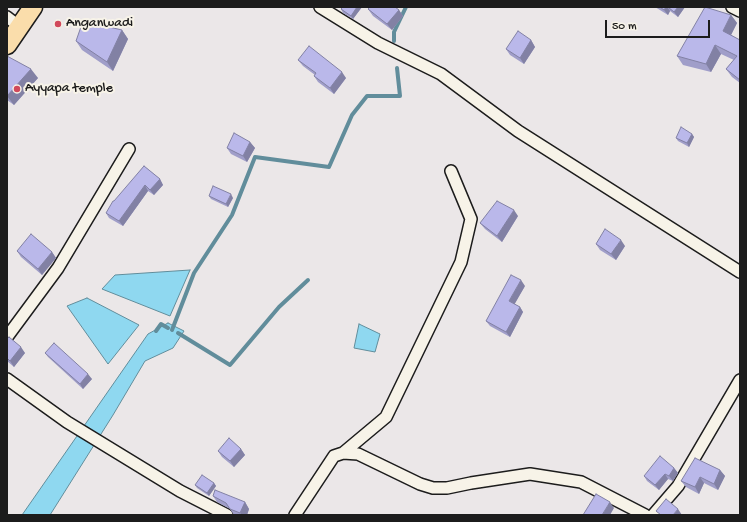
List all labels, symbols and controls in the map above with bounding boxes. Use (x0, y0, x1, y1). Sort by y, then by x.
scale bar (607, 12, 712, 38)
place label: Anganwadi (66, 16, 133, 32)
marker: Anganwadi (53, 19, 63, 29)
text: 50 m (612, 20, 637, 34)
place label: Ayyapa temple (25, 81, 113, 97)
marker: Ayyapa temple (12, 84, 22, 94)

